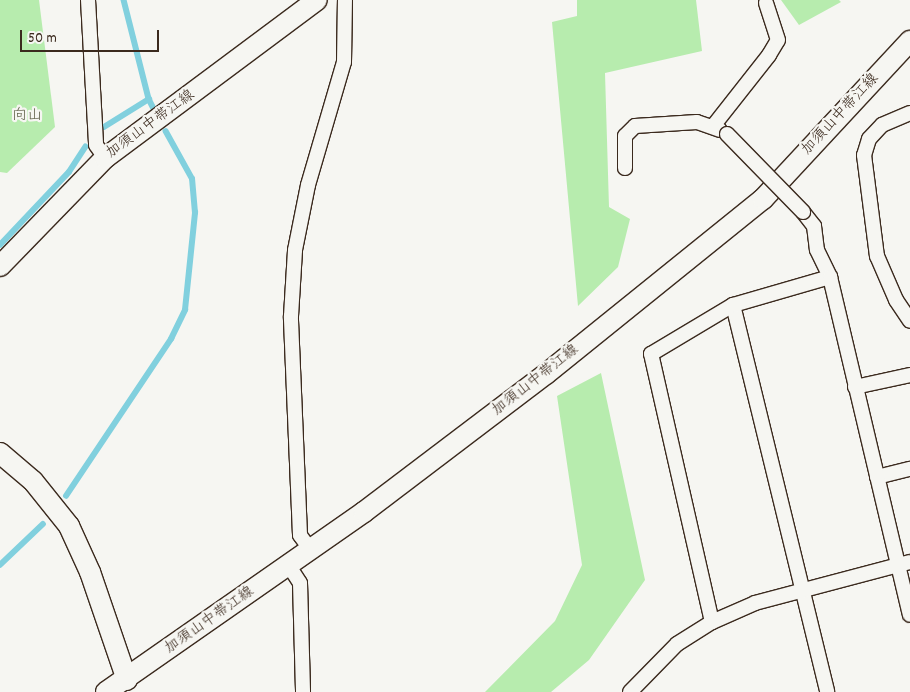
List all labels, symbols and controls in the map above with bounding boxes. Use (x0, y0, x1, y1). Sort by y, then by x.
scale bar (22, 20, 161, 52)
text: 50 m (28, 28, 57, 50)
street label: 加須山中帯江線 (799, 70, 883, 160)
street label: 加須山中帯江線 (103, 87, 199, 163)
park label: 向山 (12, 108, 42, 126)
street label: 加須山中帯江線 (489, 342, 583, 420)
street label: 加須山中帯江線 (162, 584, 258, 658)

